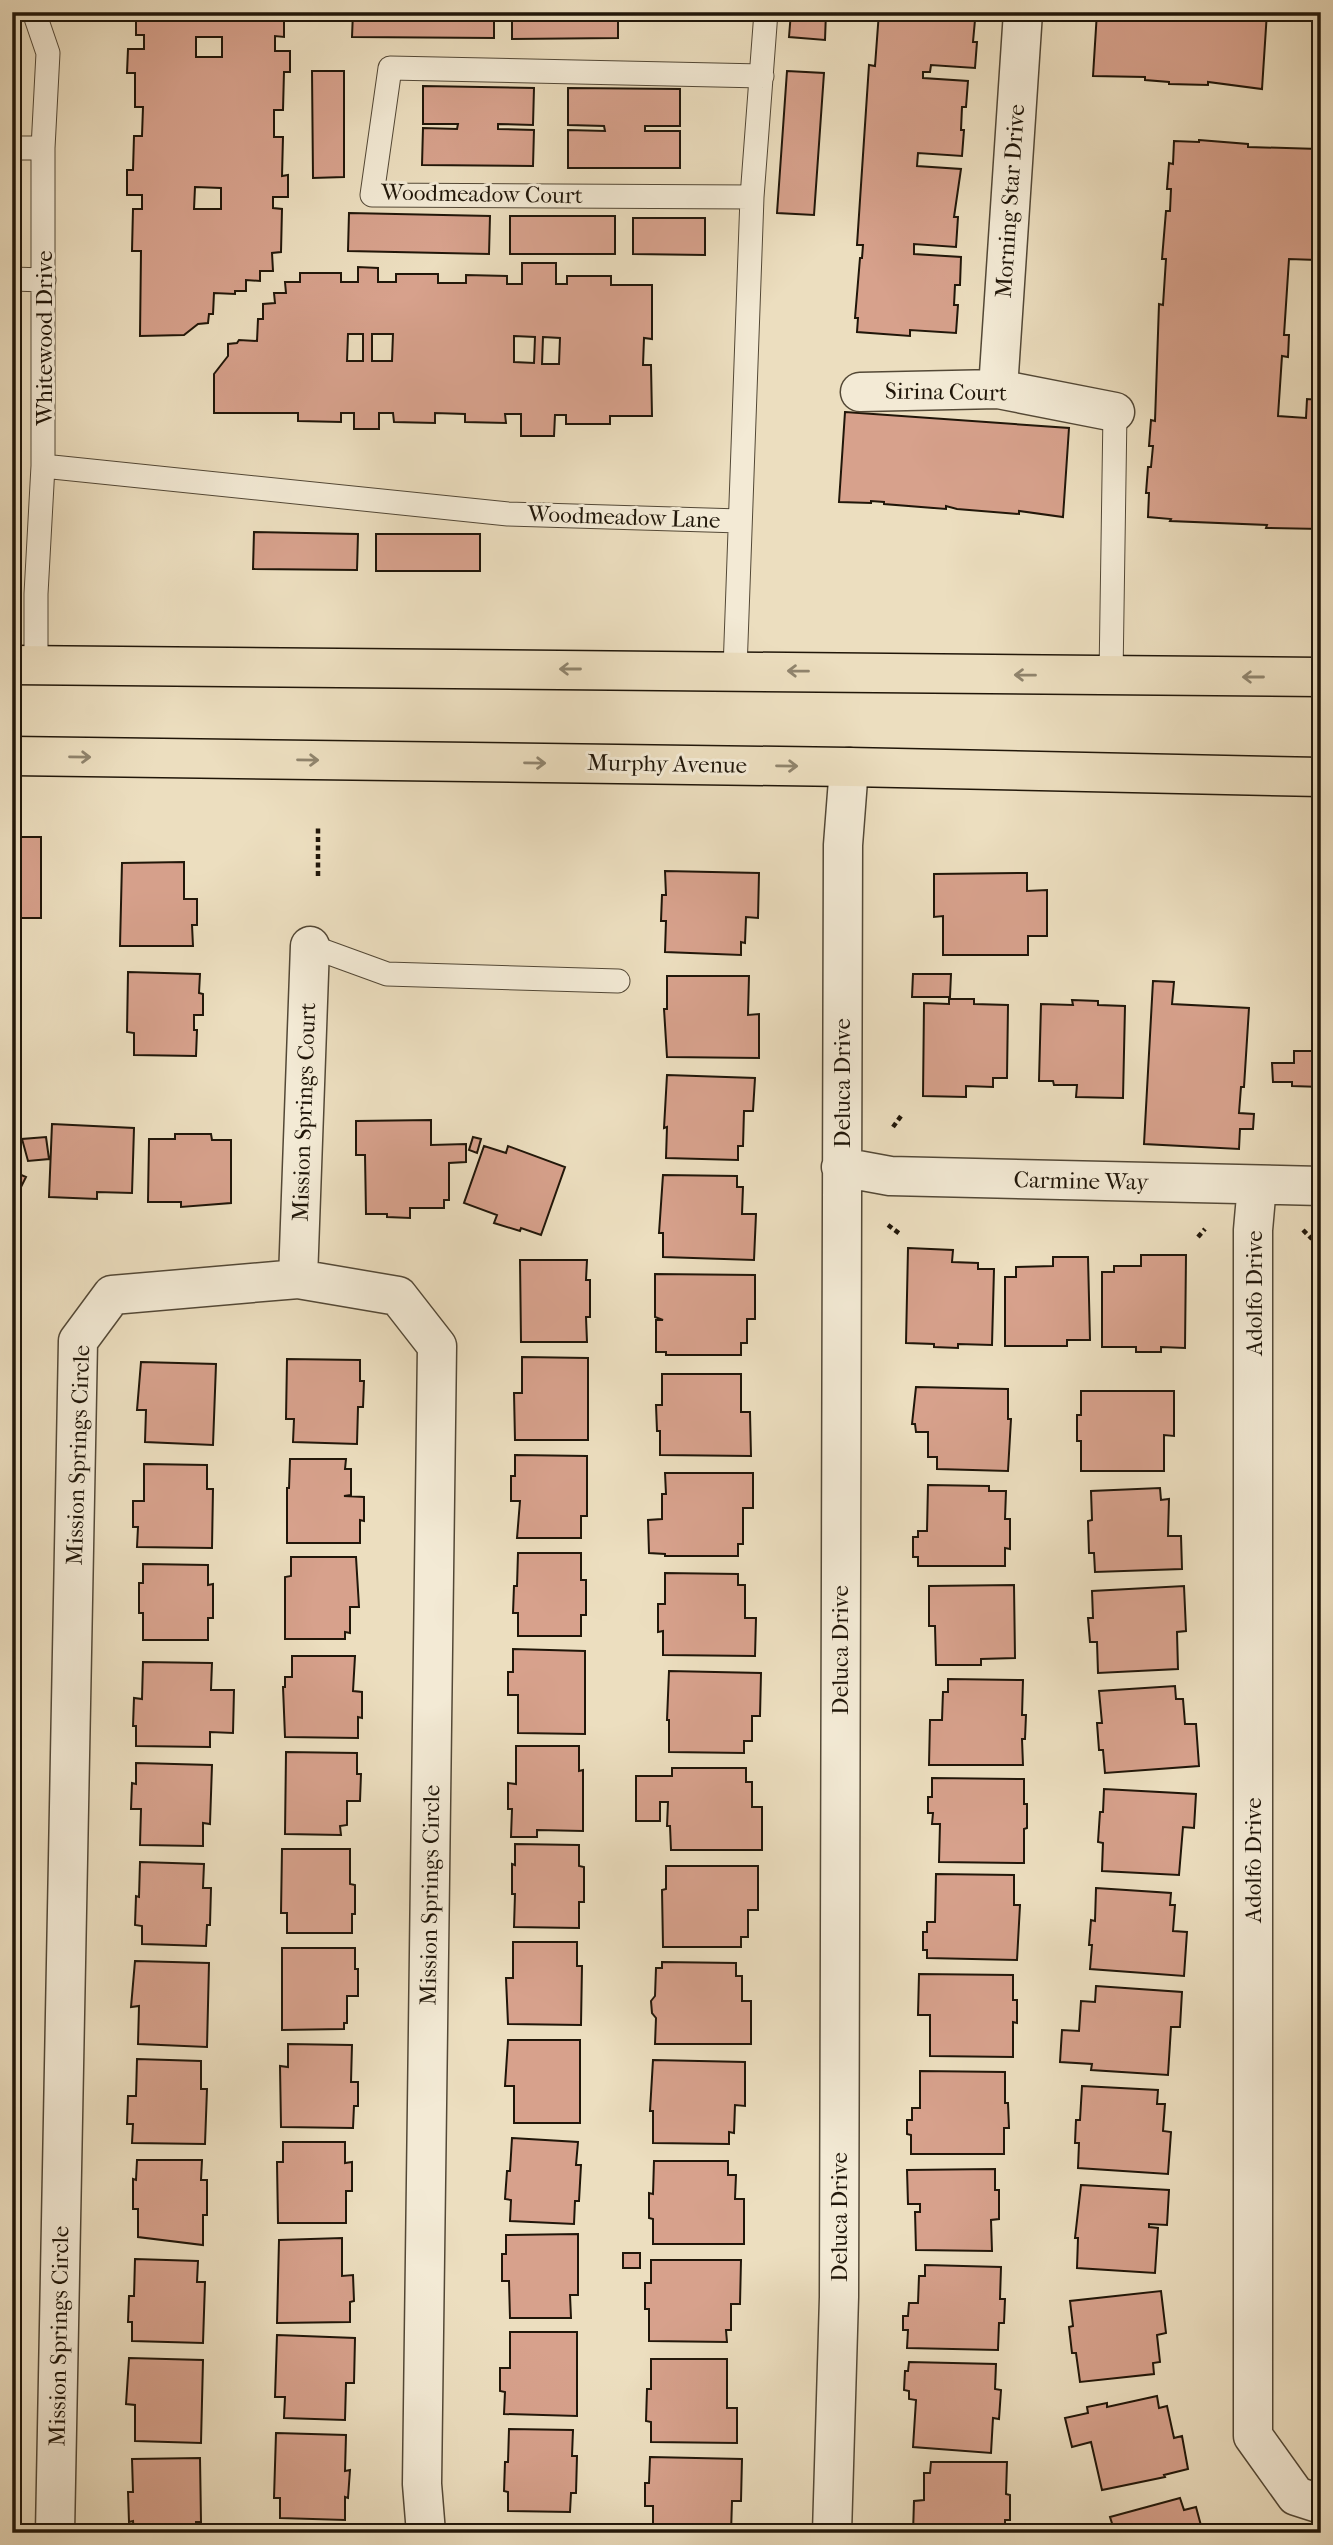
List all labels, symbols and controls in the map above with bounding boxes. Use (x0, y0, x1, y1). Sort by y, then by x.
street label: Morning Star Drive (990, 103, 1030, 299)
street label: Woodmeadow Court (380, 179, 583, 209)
street label: Whitewood Drive (31, 250, 58, 427)
street label: Sirina Court (885, 377, 1007, 407)
street label: Woodmeadow Lane (526, 500, 721, 534)
one-way arrow (559, 662, 582, 676)
one-way arrow (786, 664, 809, 678)
one-way arrow (1014, 668, 1037, 682)
one-way arrow (1241, 670, 1264, 684)
street label: Murphy Avenue (587, 749, 747, 779)
one-way arrow (69, 750, 92, 764)
one-way arrow (296, 753, 319, 767)
one-way arrow (524, 756, 547, 770)
one-way arrow (776, 759, 799, 773)
street label: Mission Springs Court (287, 1002, 321, 1222)
street label: Deluca Drive (829, 1018, 856, 1148)
street label: Carmine Way (1013, 1166, 1149, 1196)
street label: Adolfo Drive (1241, 1230, 1268, 1357)
street label: Mission Springs Circle (61, 1344, 95, 1566)
street label: Deluca Drive (827, 1585, 854, 1715)
street label: Mission Springs Circle (415, 1785, 445, 2005)
street label: Adolfo Drive (1240, 1797, 1267, 1924)
street label: Deluca Drive (826, 2152, 853, 2282)
street label: Mission Springs Circle (44, 2226, 74, 2446)

